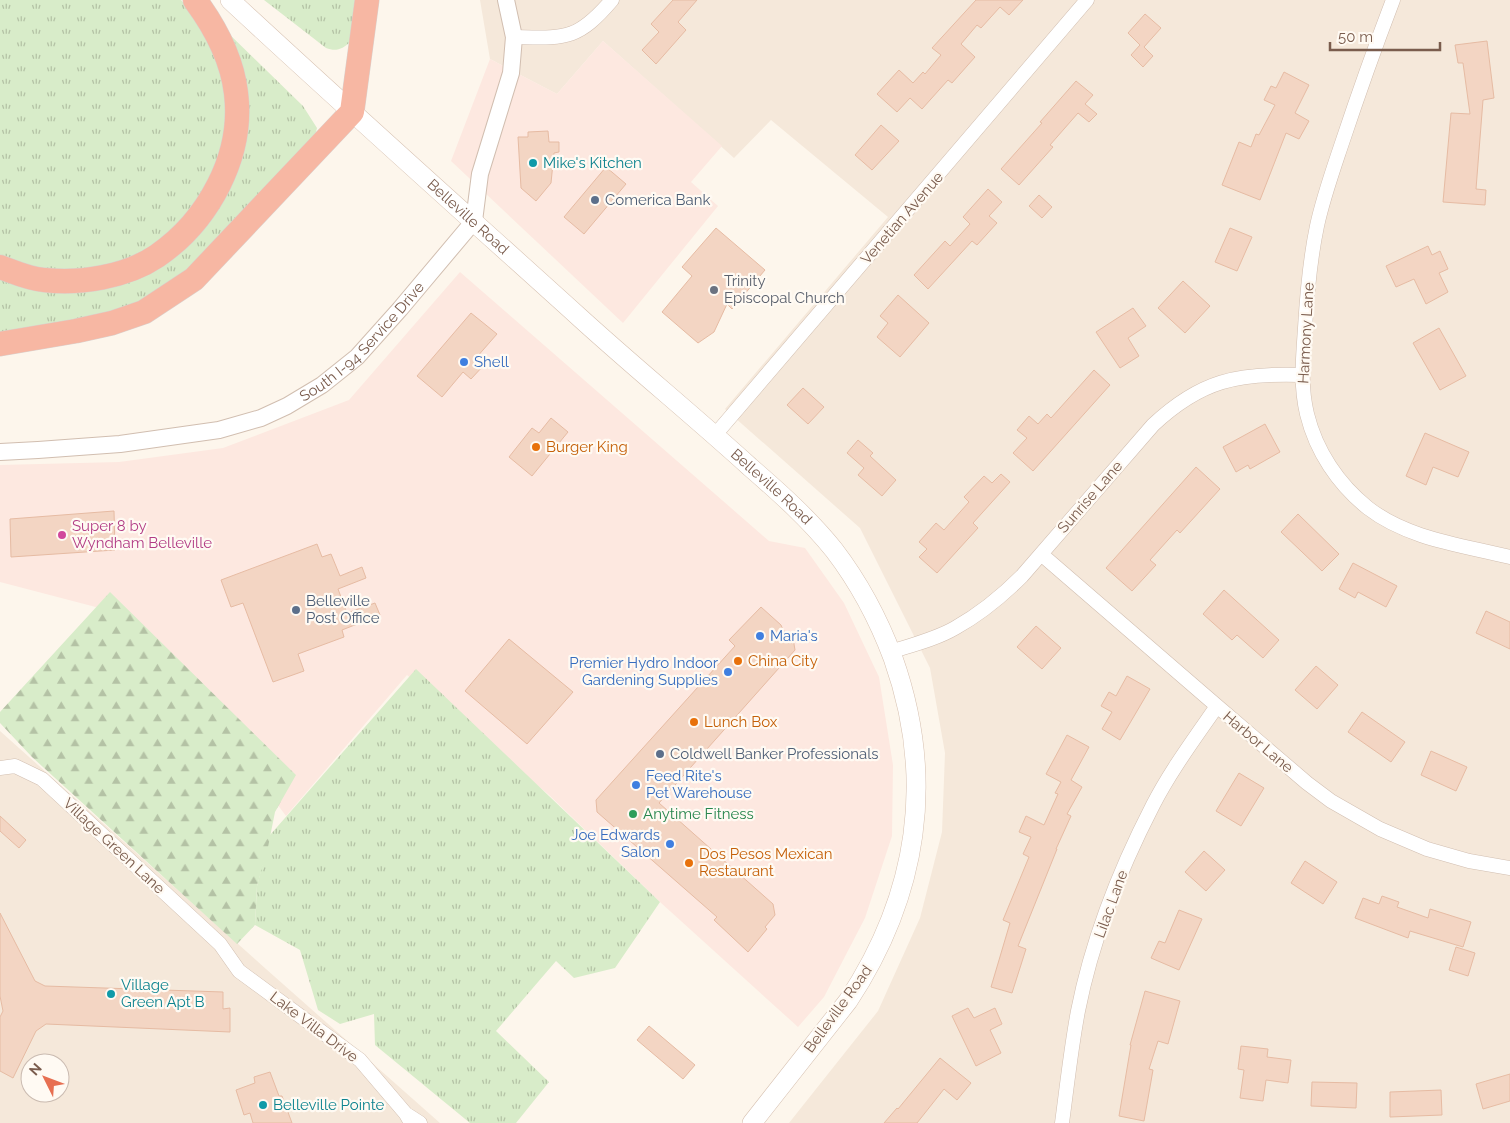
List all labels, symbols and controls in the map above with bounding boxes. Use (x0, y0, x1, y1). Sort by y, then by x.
scale bar (1330, 20, 1440, 52)
text: 50 m (1338, 28, 1373, 46)
place label: Mike's Kitchen (543, 154, 642, 172)
marker: Mike's Kitchen (527, 157, 539, 169)
street label: Venetian Avenue (857, 168, 947, 268)
street label: Belleville Road (423, 175, 513, 258)
place label: Comerica Bank (605, 191, 710, 209)
marker: Comerica Bank (589, 194, 601, 206)
place label: Trinity Episcopal Church (724, 272, 845, 307)
street label: South I-94 Service Drive (296, 278, 428, 405)
street label: Harmony Lane (1294, 282, 1318, 384)
marker: Trinity Episcopal Church (708, 284, 720, 296)
place label: Shell (474, 353, 510, 371)
marker: Shell (458, 356, 470, 368)
place label: Burger King (546, 438, 628, 456)
marker: Burger King (530, 441, 542, 453)
street label: Belleville Road (727, 445, 816, 528)
street label: Sunrise Lane (1054, 457, 1126, 537)
place label: Super 8 by Wyndham Belleville (72, 517, 212, 552)
marker: Super 8 by Wyndham Belleville (56, 529, 68, 541)
place label: Belleville Post Office (306, 592, 380, 627)
marker: Belleville Post Office (290, 604, 302, 616)
place label: Maria's (770, 627, 818, 645)
marker: Maria's (754, 630, 766, 642)
place label: China City (748, 652, 818, 670)
place label: Premier Hydro Indoor Gardening Supplies (569, 654, 719, 689)
marker: China City (732, 655, 744, 667)
marker: Premier Hydro Indoor Gardening Supplies (722, 666, 734, 678)
street label: Harbor Lane (1219, 708, 1297, 777)
place label: Lunch Box (704, 713, 778, 731)
marker: Lunch Box (688, 716, 700, 728)
place label: Coldwell Banker Professionals (670, 745, 878, 763)
marker: Coldwell Banker Professionals (654, 748, 666, 760)
place label: Feed Rite's Pet Warehouse (646, 767, 752, 802)
marker: Feed Rite's Pet Warehouse (630, 779, 642, 791)
street label: Village Green Lane (60, 794, 169, 898)
place label: Anytime Fitness (643, 805, 754, 823)
marker: Anytime Fitness (627, 808, 639, 820)
place label: Joe Edwards Salon (571, 826, 660, 861)
marker: Joe Edwards Salon (664, 838, 676, 850)
place label: Dos Pesos Mexican Restaurant (699, 845, 832, 880)
marker: Dos Pesos Mexican Restaurant (683, 857, 695, 869)
street label: Lilac Lane (1090, 867, 1132, 940)
street label: Belleville Road (800, 962, 876, 1056)
place label: Village Green Apt B (121, 976, 205, 1011)
marker: Village Green Apt B (105, 988, 117, 1000)
street label: Lake Villa Drive (266, 988, 362, 1066)
north arrow (20, 1053, 70, 1103)
text: N (26, 1060, 45, 1079)
place label: Belleville Pointe (273, 1096, 385, 1114)
marker: Belleville Pointe (257, 1099, 269, 1111)

